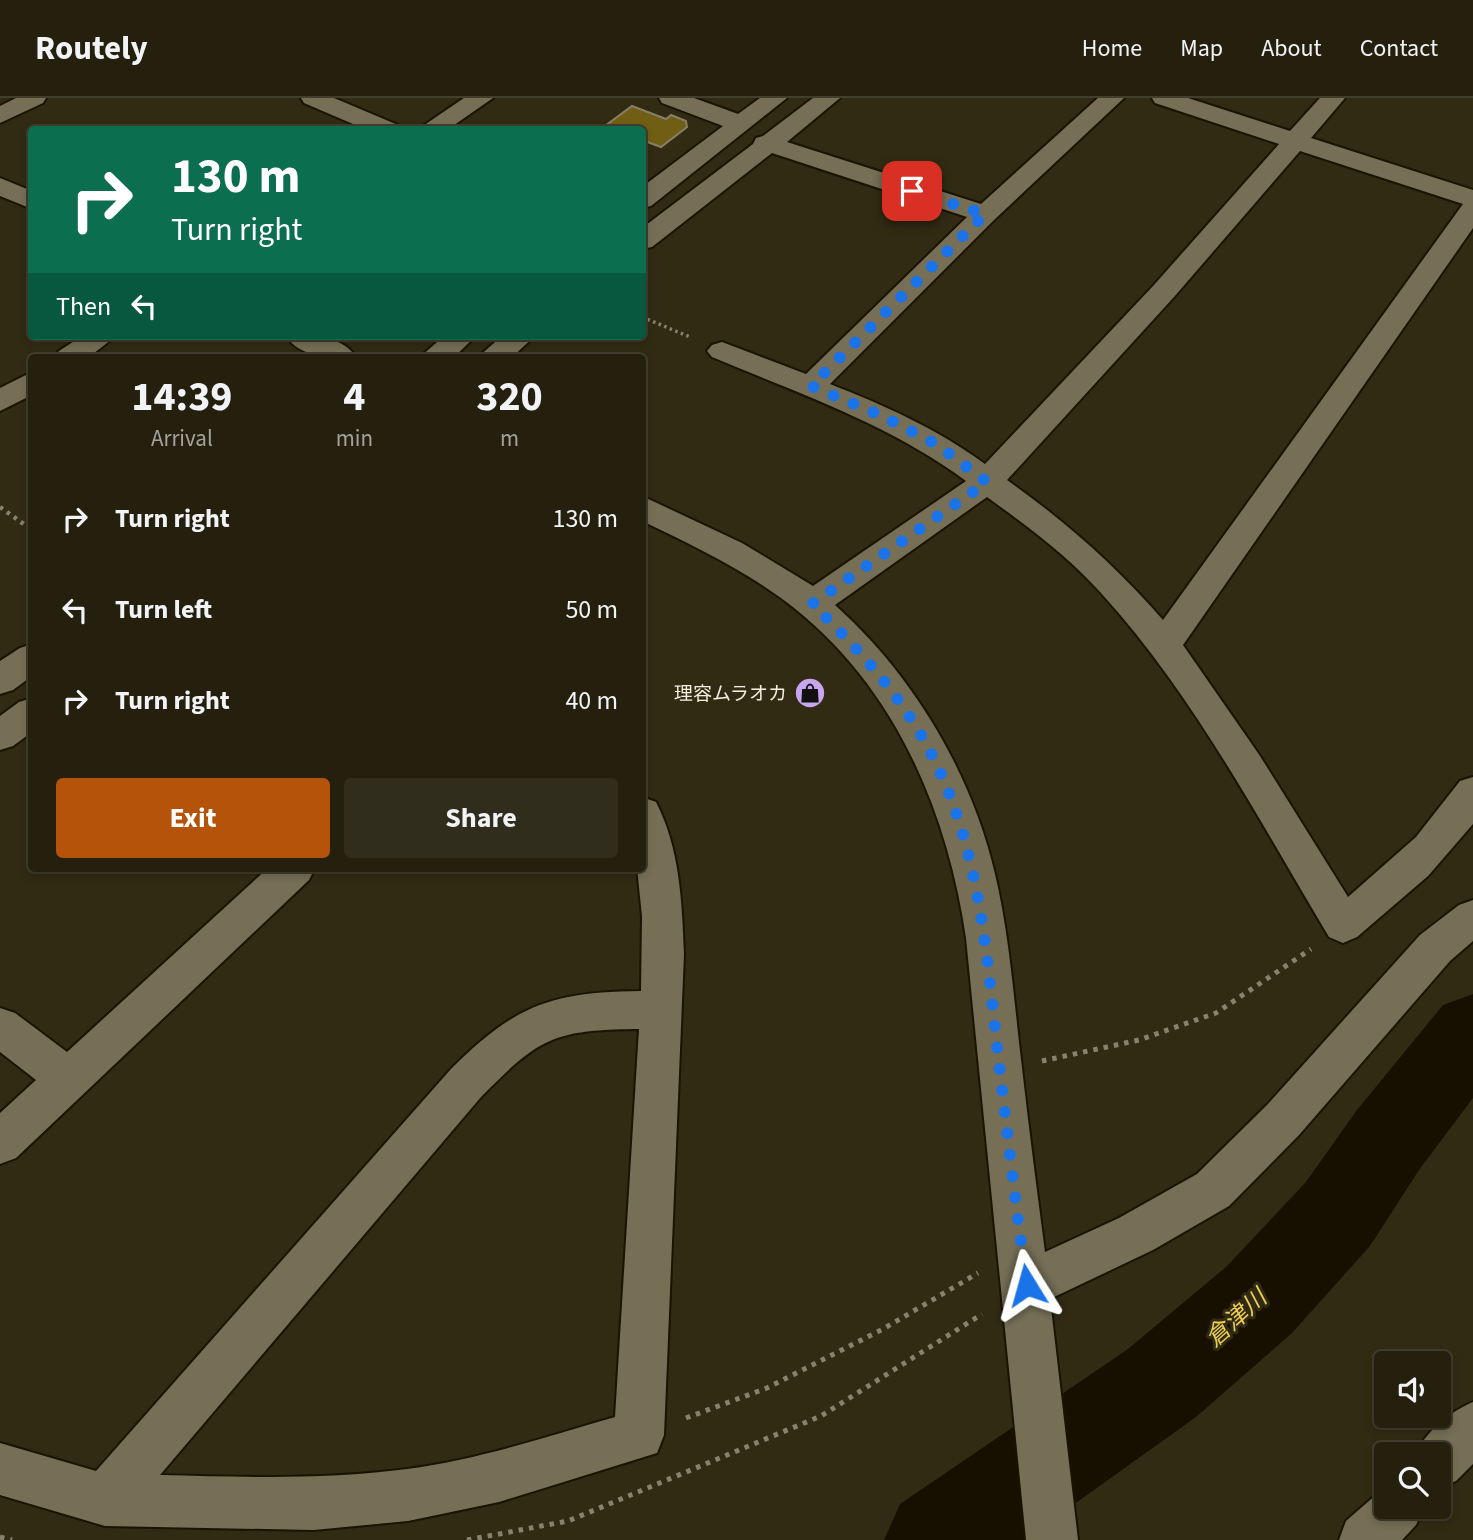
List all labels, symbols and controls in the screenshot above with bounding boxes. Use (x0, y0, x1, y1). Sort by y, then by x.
text: Routely (35, 25, 148, 72)
text: Home (1082, 31, 1142, 66)
text: Map (1180, 31, 1223, 66)
text: About (1261, 31, 1322, 66)
text: Contact (1360, 31, 1438, 66)
text: 130 m (171, 142, 300, 212)
icon: right (56, 154, 147, 245)
pin (882, 161, 942, 221)
icon: arrive (893, 172, 931, 210)
text: Turn right (171, 207, 302, 253)
icon: left (125, 287, 163, 325)
text: Then (56, 288, 111, 325)
text: 14:39 (131, 367, 233, 427)
text: 4 (343, 367, 365, 427)
text: 320 (476, 367, 543, 427)
text: Arrival (151, 422, 213, 455)
text: min (336, 422, 373, 455)
text: m (500, 422, 519, 455)
icon: right (56, 500, 94, 538)
text: Turn right (115, 500, 230, 537)
text: 130 m (552, 500, 618, 537)
icon: left (56, 591, 94, 629)
text: Turn left (115, 591, 212, 628)
text: 50 m (565, 591, 618, 628)
shop icon: 理容ムラオカ (793, 676, 827, 710)
place label: 理容ムラオカ (674, 681, 787, 708)
icon: right (56, 682, 94, 720)
text: Turn right (115, 682, 230, 719)
text: 40 m (565, 682, 618, 719)
button: Exit (56, 778, 330, 858)
button: Share (344, 778, 618, 858)
position arrow (990, 1248, 1064, 1322)
water label: 倉津川 (1198, 1279, 1277, 1355)
map controls (1374, 1351, 1451, 1519)
button: sound (1374, 1351, 1451, 1428)
button: search (1374, 1442, 1451, 1519)

